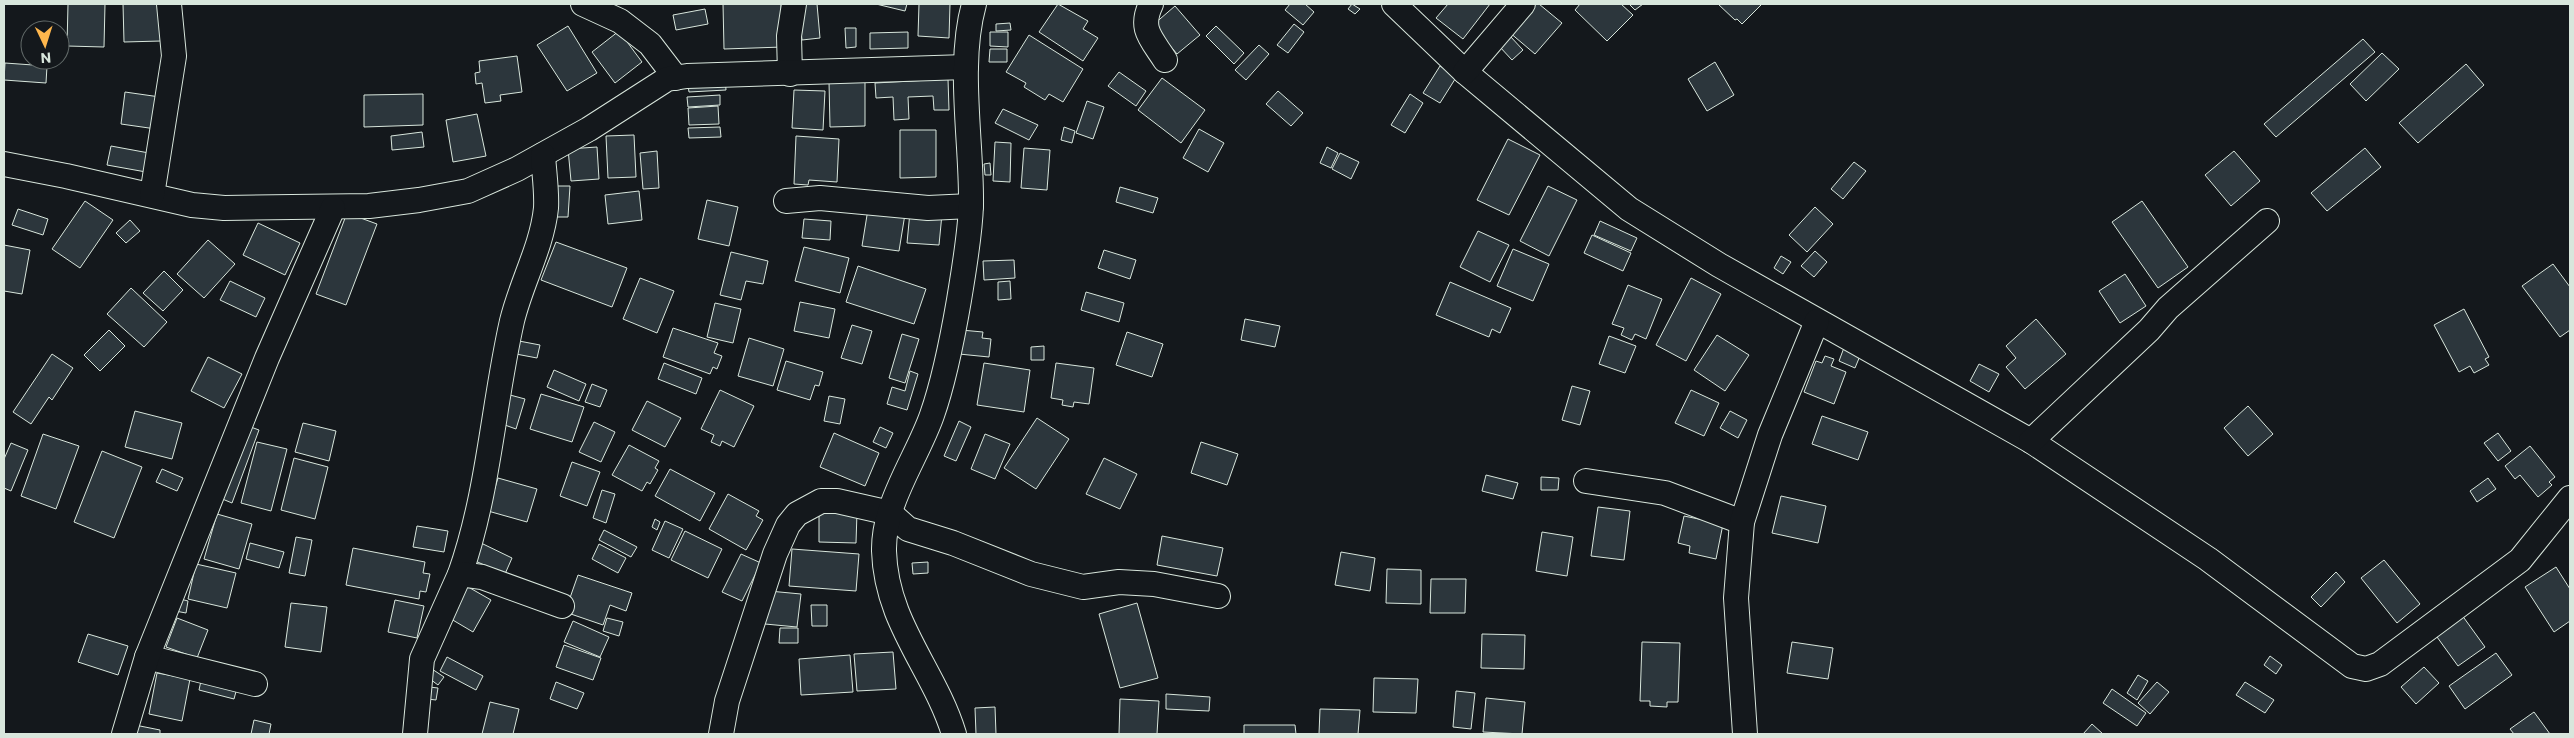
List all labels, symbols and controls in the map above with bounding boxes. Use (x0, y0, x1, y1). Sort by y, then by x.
north arrow (20, 20, 70, 70)
text: N (40, 50, 52, 67)

